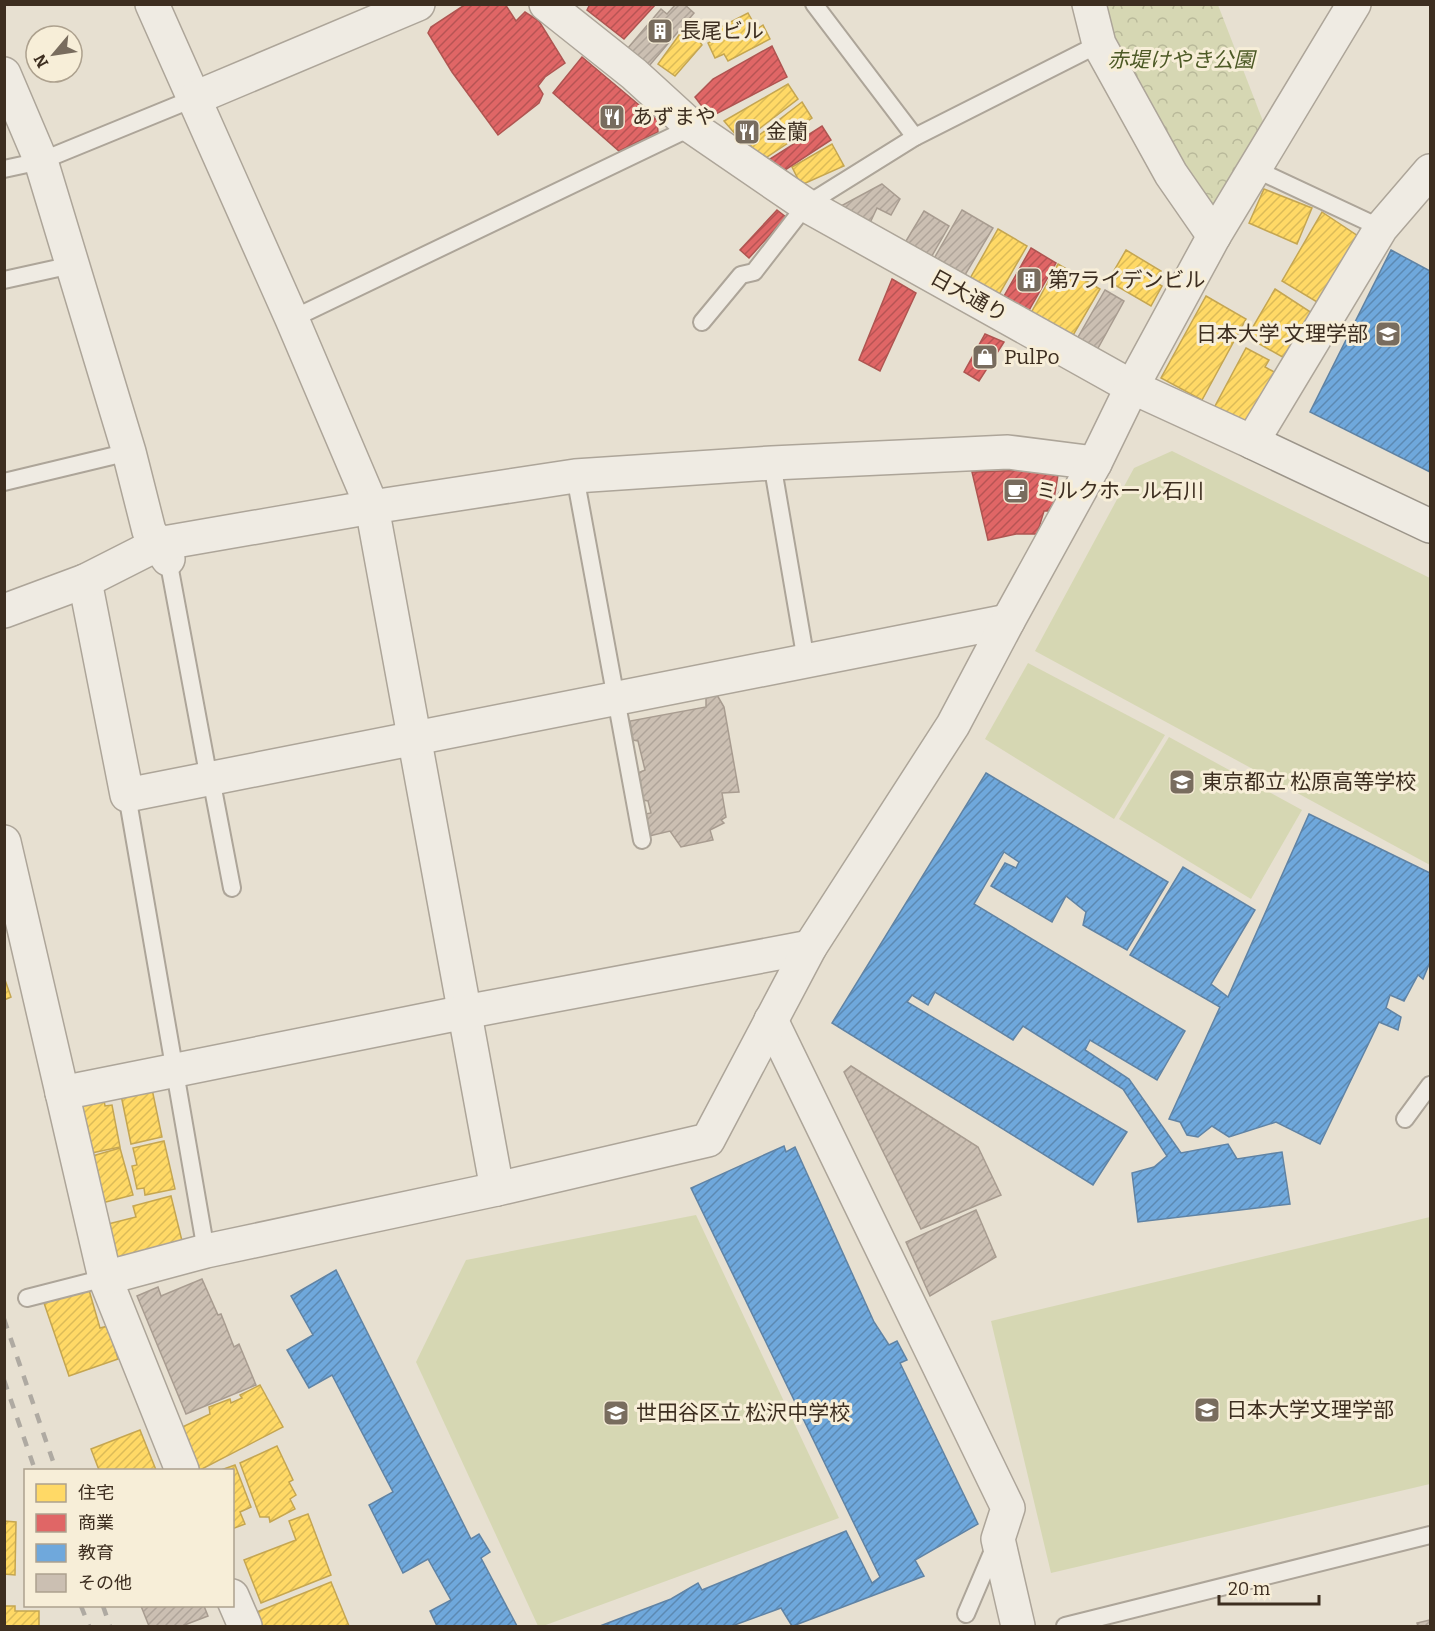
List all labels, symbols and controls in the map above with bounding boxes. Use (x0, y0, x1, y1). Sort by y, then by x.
building icon: 長尾ビル (645, 16, 675, 46)
place label: 長尾ビル (680, 18, 764, 44)
north arrow (24, 24, 84, 84)
park label: 赤堤けやき公園 (1108, 47, 1257, 73)
text: N (30, 51, 53, 71)
restaurant icon: あずまや (597, 102, 627, 132)
place label: あずまや (632, 104, 716, 130)
restaurant icon: 金蘭 (732, 117, 762, 147)
place label: 金蘭 (766, 119, 808, 145)
street label: 日大通り (926, 264, 1012, 328)
building icon: 第7ライデンビル (1014, 265, 1044, 295)
place label: 第7ライデンビル (1048, 267, 1206, 293)
school or university icon: 日本大学 文理学部 (1373, 319, 1403, 349)
place label: 日本大学 文理学部 (1196, 321, 1368, 347)
shop icon: PulPo (970, 342, 1000, 372)
place label: PulPo (1004, 344, 1060, 370)
cafe icon: ミルクホール石川 (1001, 476, 1031, 506)
place label: ミルクホール石川 (1036, 478, 1204, 504)
school or university icon: 東京都立 松原高等学校 (1167, 767, 1197, 797)
place label: 東京都立 松原高等学校 (1202, 769, 1416, 795)
school or university icon: 日本大学文理学部 (1192, 1395, 1222, 1425)
place label: 日本大学文理学部 (1226, 1397, 1394, 1423)
school or university icon: 世田谷区立 松沢中学校 (601, 1398, 631, 1428)
place label: 世田谷区立 松沢中学校 (636, 1400, 850, 1426)
legend (24, 1469, 234, 1607)
text: 住宅 (78, 1482, 114, 1504)
text: 商業 (78, 1512, 114, 1534)
text: 教育 (78, 1542, 114, 1564)
scale bar (1219, 1568, 1320, 1606)
text: その他 (78, 1572, 132, 1594)
text: 20 m (1228, 1578, 1270, 1600)

